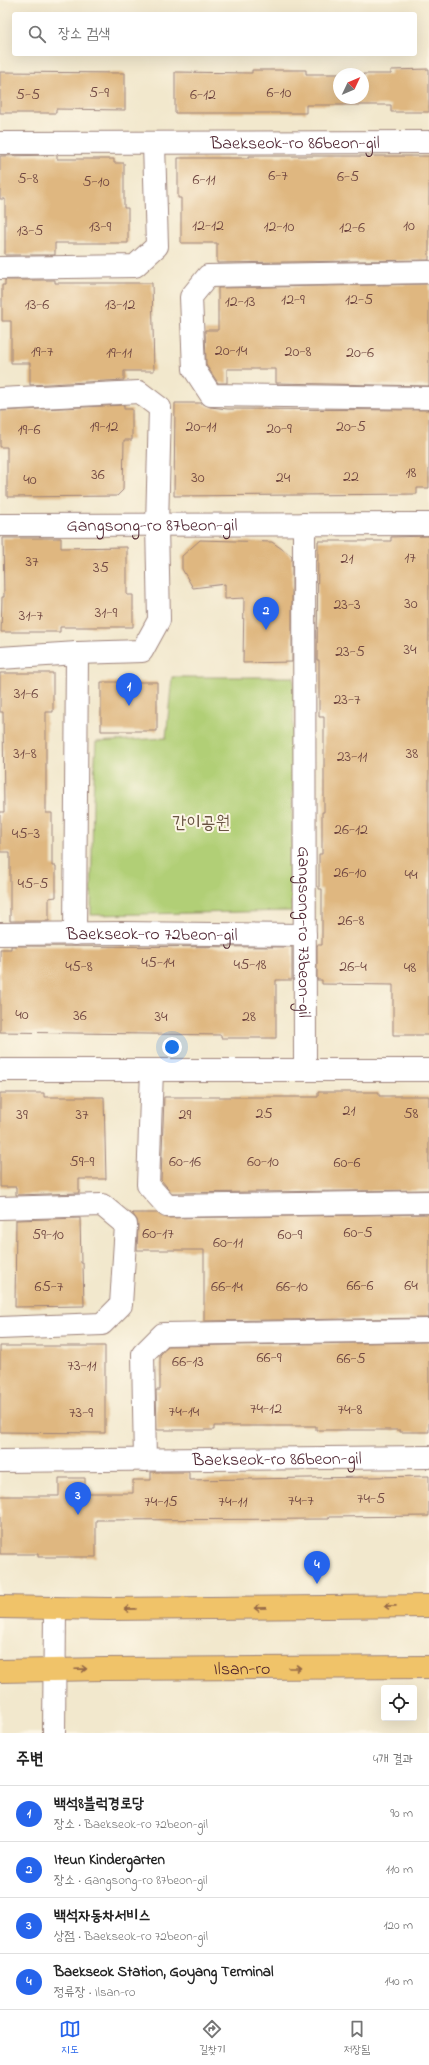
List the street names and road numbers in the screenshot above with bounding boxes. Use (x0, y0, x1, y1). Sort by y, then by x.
street label: Baekseok-ro 86beon-gil (209, 131, 380, 158)
street label: Gangsong-ro 87beon-gil (67, 513, 237, 541)
street label: Gangsong-ro 73beon-gil (289, 846, 316, 1018)
street label: Baekseok-ro 72beon-gil (65, 922, 238, 950)
street label: Baekseok-ro 86beon-gil (191, 1447, 362, 1474)
street label: Ilsan-ro (214, 1657, 270, 1683)

